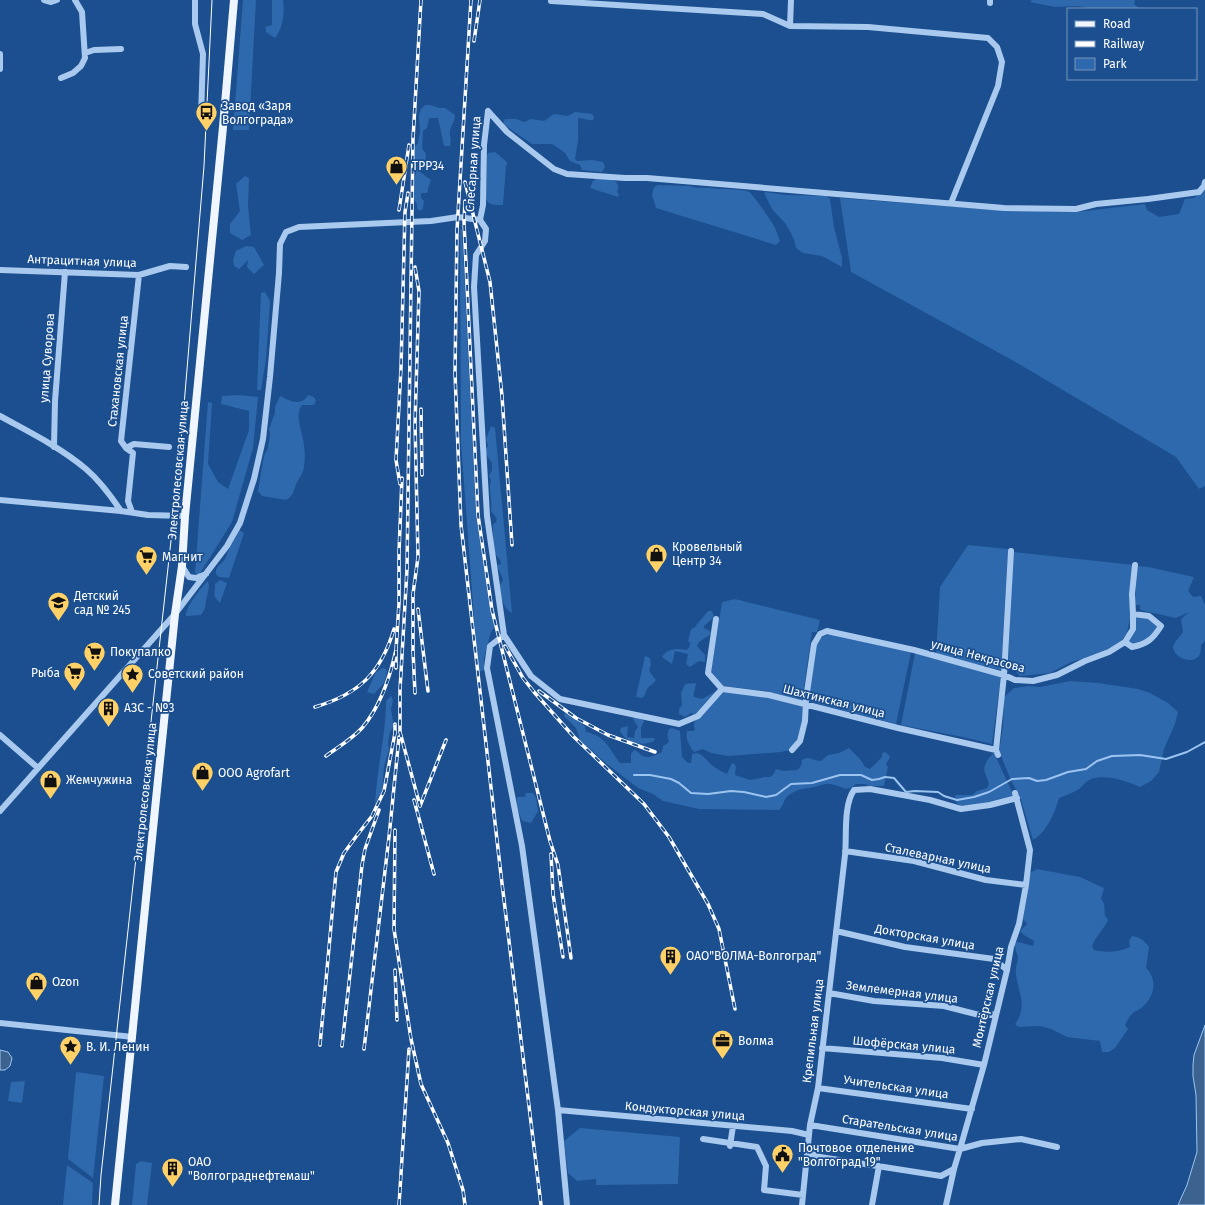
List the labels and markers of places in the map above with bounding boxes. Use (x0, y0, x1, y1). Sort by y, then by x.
place label: Завод «Заря Волгограда» (222, 99, 294, 127)
bus stop icon: Завод «Заря Волгограда» (193, 100, 219, 133)
shop icon: TPP34 (383, 153, 409, 186)
place label: TPP34 (412, 159, 445, 173)
place label: Кровельный Центр 34 (672, 540, 743, 568)
shop icon: Кровельный Центр 34 (644, 541, 670, 574)
supermarket icon: Магнит (134, 544, 160, 577)
place label: Магнит (162, 550, 203, 564)
place label: Детский сад № 245 (73, 589, 131, 617)
school or university icon: Детский сад № 245 (45, 590, 71, 623)
supermarket icon: Покупалко (82, 639, 108, 672)
place label: Покупалко (110, 645, 171, 659)
supermarket icon: Рыба (62, 660, 88, 693)
place icon: Советский район (120, 661, 146, 694)
place label: Рыба (31, 666, 60, 680)
place label: Советский район (148, 667, 244, 681)
building icon: АЗС - №3 (96, 695, 122, 728)
place label: АЗС - №3 (124, 701, 175, 715)
shop icon: OOO Agrofart (190, 760, 216, 793)
place label: OOO Agrofart (218, 766, 290, 780)
shop icon: Жемчужина (37, 767, 63, 800)
place label: Жемчужина (66, 773, 132, 787)
building icon: ОАО"ВОЛМА-Волгоград" (658, 943, 684, 976)
place label: ОАО"ВОЛМА-Волгоград" (686, 949, 822, 963)
shop icon: Ozon (24, 969, 50, 1002)
place label: Ozon (52, 975, 79, 989)
office icon: Волма (710, 1028, 736, 1061)
place icon: В. И. Ленин (57, 1034, 83, 1067)
place label: Волма (738, 1034, 774, 1048)
place label: В. И. Ленин (86, 1040, 150, 1054)
place label: Почтовое отделение "Волгоград 19" (798, 1141, 914, 1169)
public building icon: Почтовое отделение "Волгоград 19" (769, 1142, 795, 1175)
place label: ОАО "Волгограднефтемаш" (188, 1155, 315, 1183)
building icon: ОАО "Волгограднефтемаш" (159, 1156, 185, 1189)

